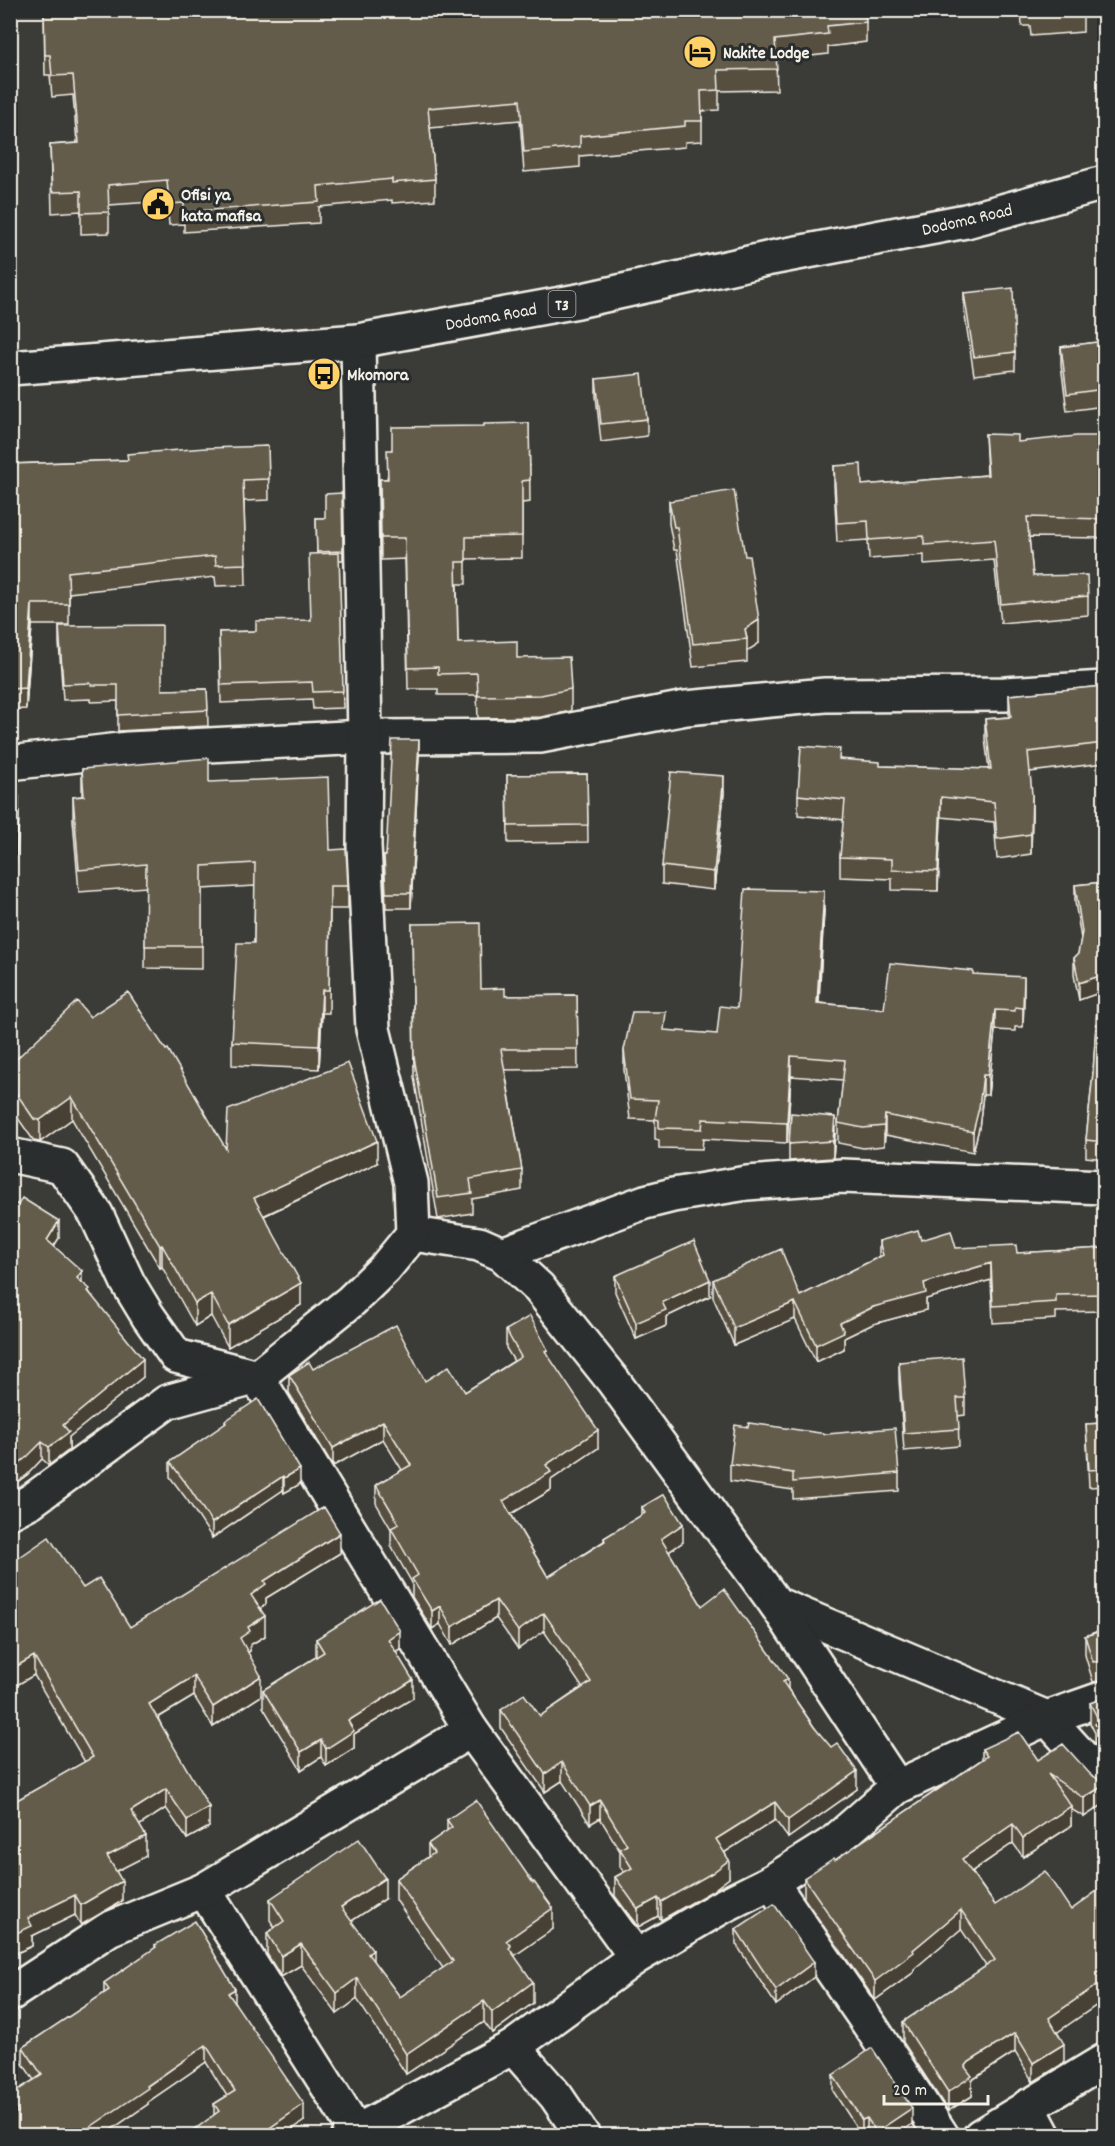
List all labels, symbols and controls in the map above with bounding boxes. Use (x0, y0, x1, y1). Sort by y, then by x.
hotel icon: Nakite Lodge (682, 34, 718, 70)
place label: Nakite Lodge (723, 42, 809, 67)
place label: Ofisi ya kata mafisa (181, 184, 262, 230)
public building icon: Ofisi ya kata mafisa (140, 186, 176, 222)
street label: Dodoma Road (920, 199, 1015, 244)
road number: T3 (548, 291, 576, 317)
street label: Dodoma Road (444, 298, 539, 339)
bus stop icon: Mkomora (306, 356, 342, 392)
place label: Mkomora (347, 364, 409, 389)
scale bar (884, 2068, 988, 2106)
text: 20 m (893, 2079, 927, 2104)

